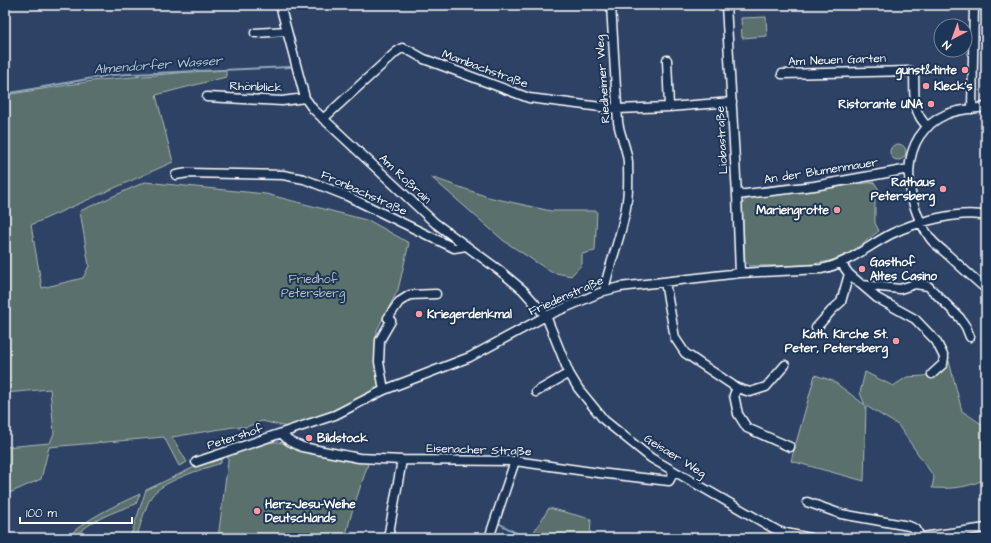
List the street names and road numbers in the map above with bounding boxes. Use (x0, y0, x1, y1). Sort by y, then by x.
street label: Riedheimer Weg (591, 34, 616, 124)
street label: Mambachstraße (440, 46, 531, 93)
street label: Am Neuen Garten (788, 50, 886, 70)
street label: Rhönblick (229, 78, 283, 96)
street label: Liobastraße (712, 105, 732, 175)
street label: Am Roßrain (375, 150, 435, 208)
street label: An der Blumenmauer (763, 154, 880, 188)
street label: Fronbachstraße (318, 166, 410, 220)
street label: Friedenstraße (526, 272, 607, 320)
street label: Petershof (205, 420, 266, 454)
street label: Geisaer Weg (640, 430, 709, 483)
street label: Eisenacher Straße (426, 440, 532, 460)

